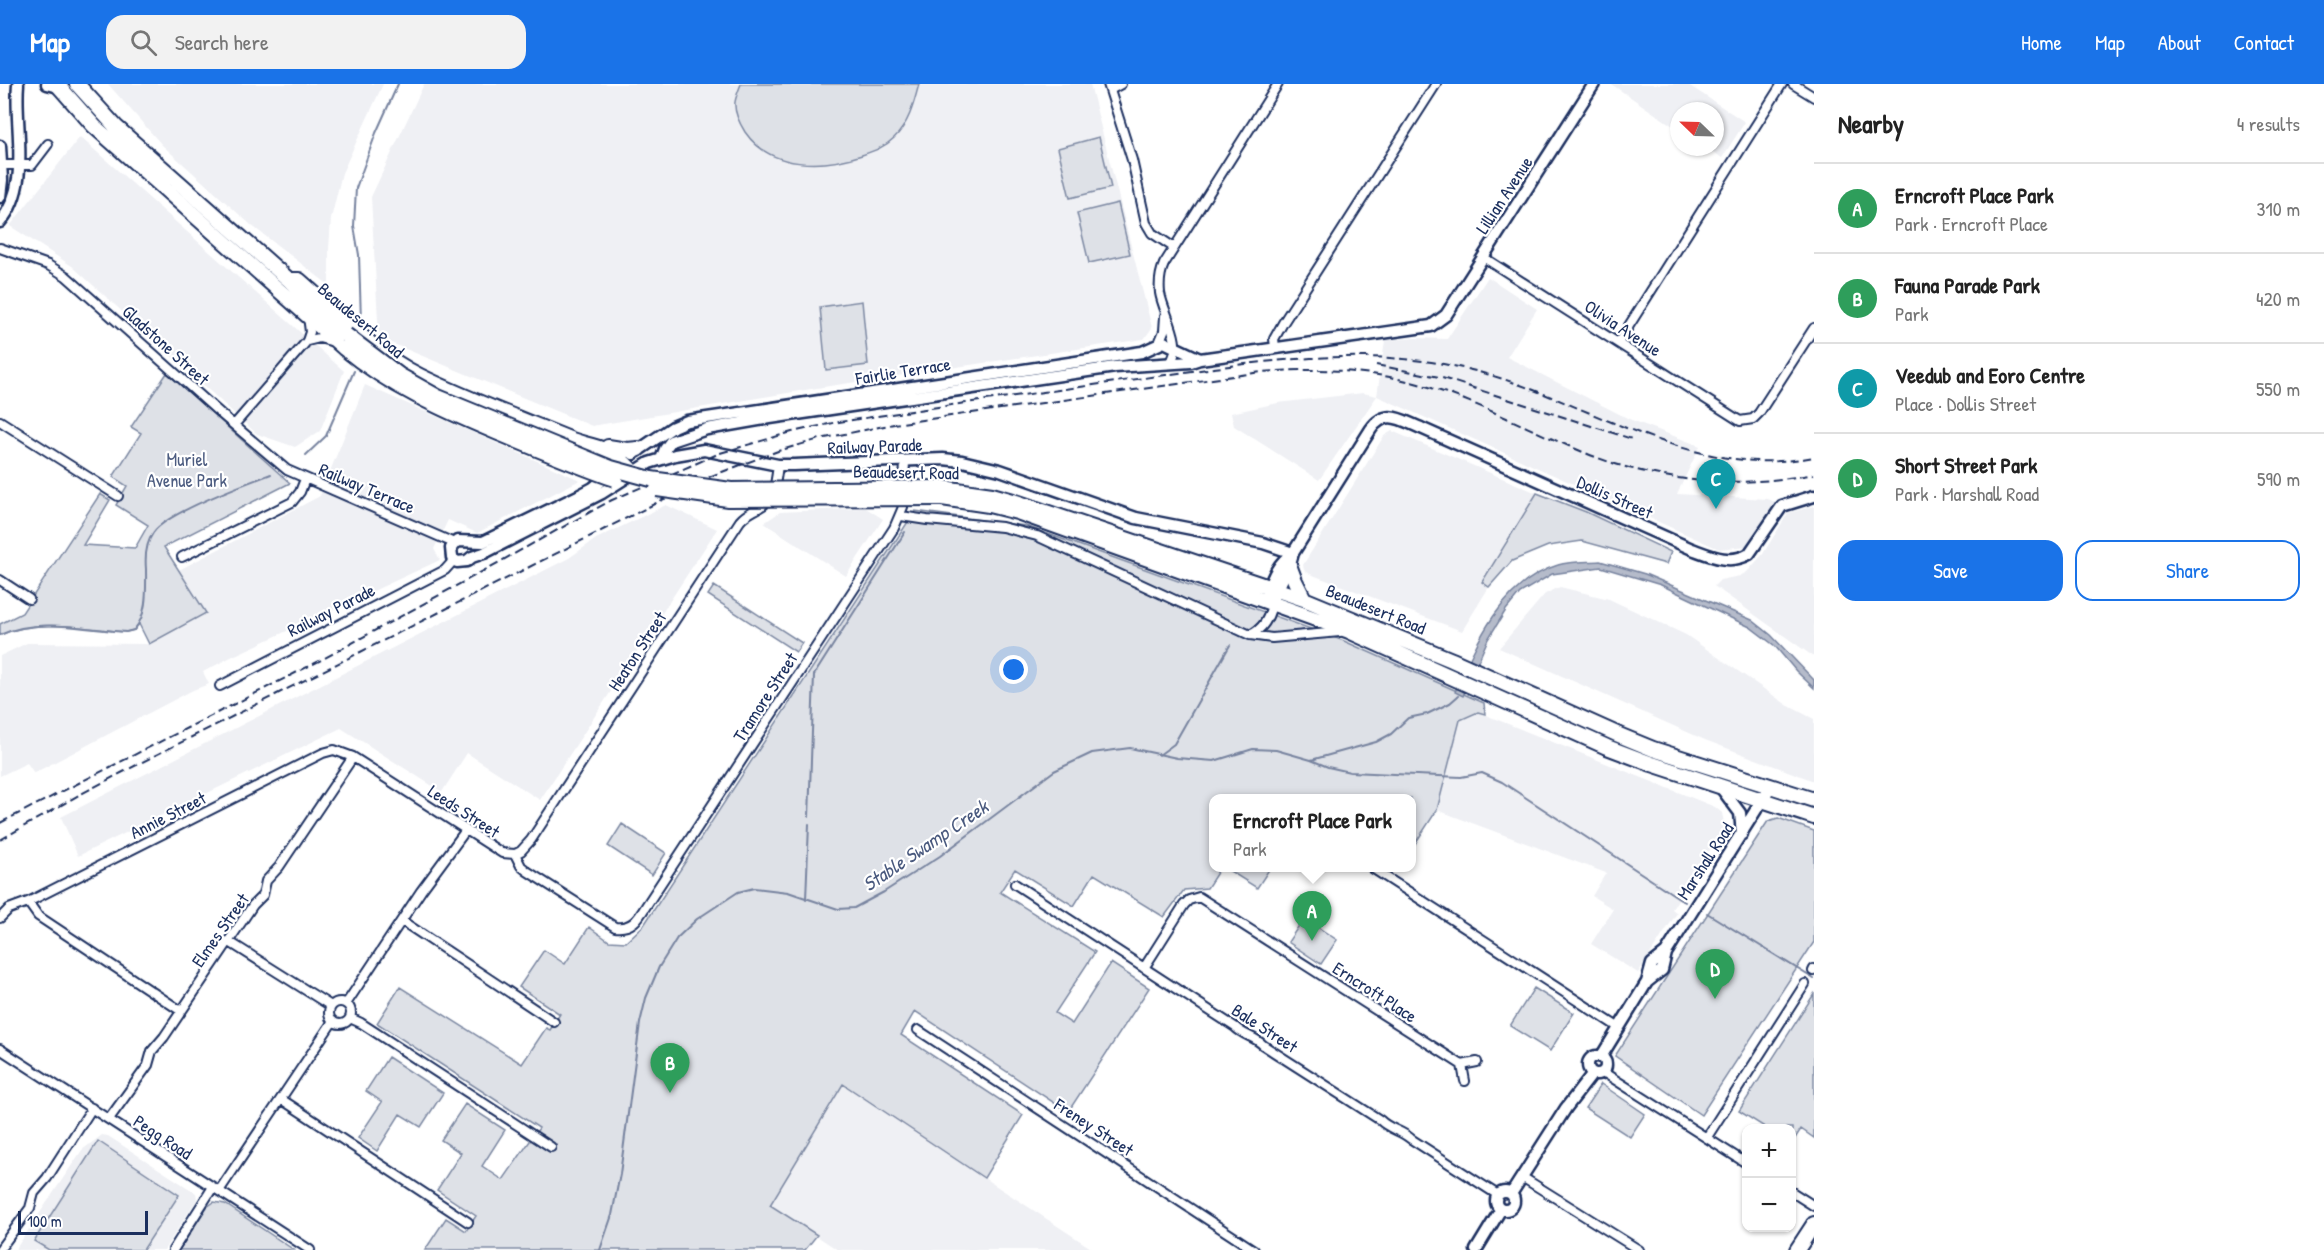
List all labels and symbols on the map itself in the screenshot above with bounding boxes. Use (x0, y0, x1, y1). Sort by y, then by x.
north arrow (1670, 102, 1724, 156)
street label: Lillian Avenue (1470, 152, 1538, 238)
street label: Beaudesert Road (313, 276, 409, 364)
street label: Olivia Avenue (1580, 294, 1666, 362)
street label: Gladstone Street (117, 299, 216, 391)
street label: Fairlie Terrace (853, 351, 952, 391)
street label: Railway Parade (827, 432, 923, 460)
park label: Muriel Avenue Park (147, 447, 227, 493)
street label: Railway Terrace (315, 457, 419, 519)
street label: Beaudesert Road (853, 459, 959, 485)
pin: C (1696, 460, 1736, 509)
street label: Dollis Street (1573, 469, 1658, 525)
street label: Railway Parade (283, 577, 379, 643)
street label: Beaudesert Road (1322, 578, 1430, 640)
street label: Heaton Street (602, 606, 673, 696)
street label: Tramore Street (727, 647, 804, 747)
your location (999, 655, 1028, 684)
street label: Leeds Street (423, 778, 505, 844)
street label: Annie Street (126, 785, 211, 845)
water label: Stable Swamp Creek (857, 792, 995, 898)
street label: Marshall Road (1671, 817, 1739, 905)
street label: Elmes Street (185, 887, 255, 972)
pin: A (1292, 892, 1332, 941)
pin: D (1696, 950, 1734, 999)
street label: Erncroft Place (1328, 955, 1422, 1029)
street label: Bale Street (1227, 997, 1304, 1059)
pin: B (650, 1044, 690, 1093)
street label: Freney Street (1049, 1092, 1139, 1162)
street label: Pegg Road (129, 1109, 197, 1165)
scale bar (18, 1208, 148, 1236)

